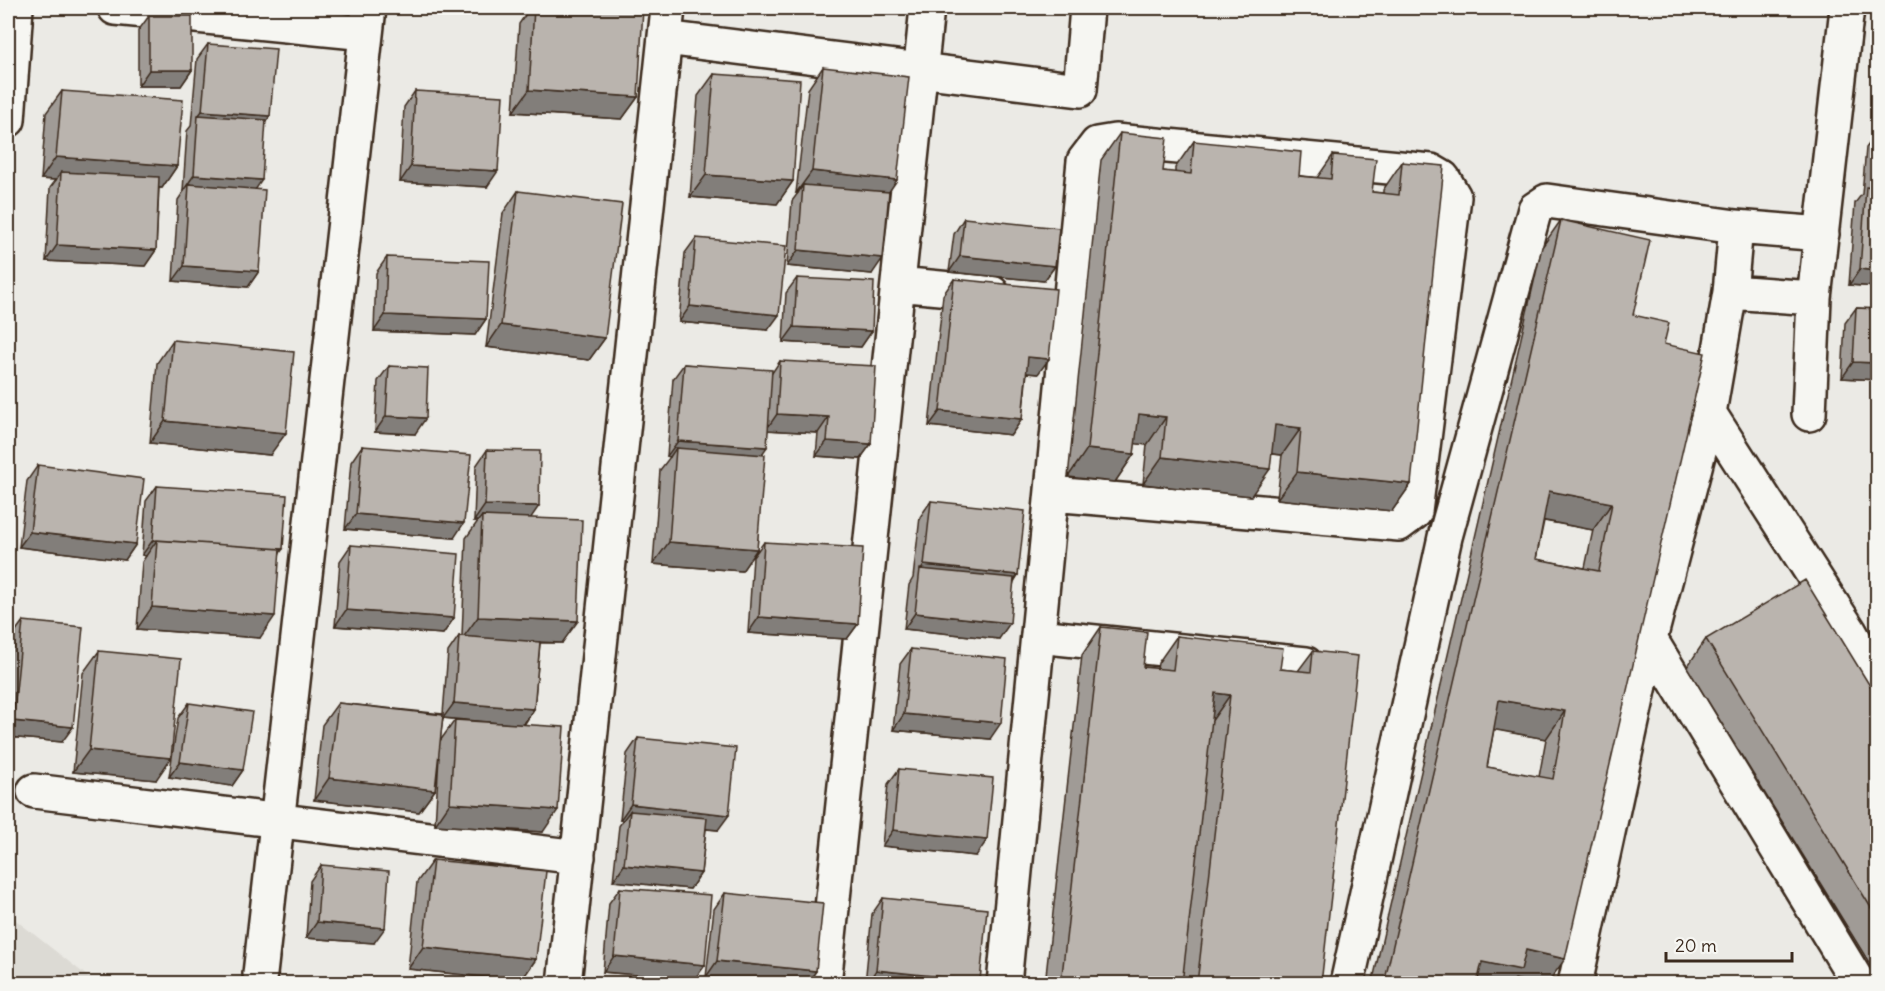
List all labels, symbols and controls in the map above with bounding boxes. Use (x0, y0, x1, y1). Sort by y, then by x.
scale bar (1666, 925, 1792, 963)
text: 20 m (1675, 934, 1717, 957)

